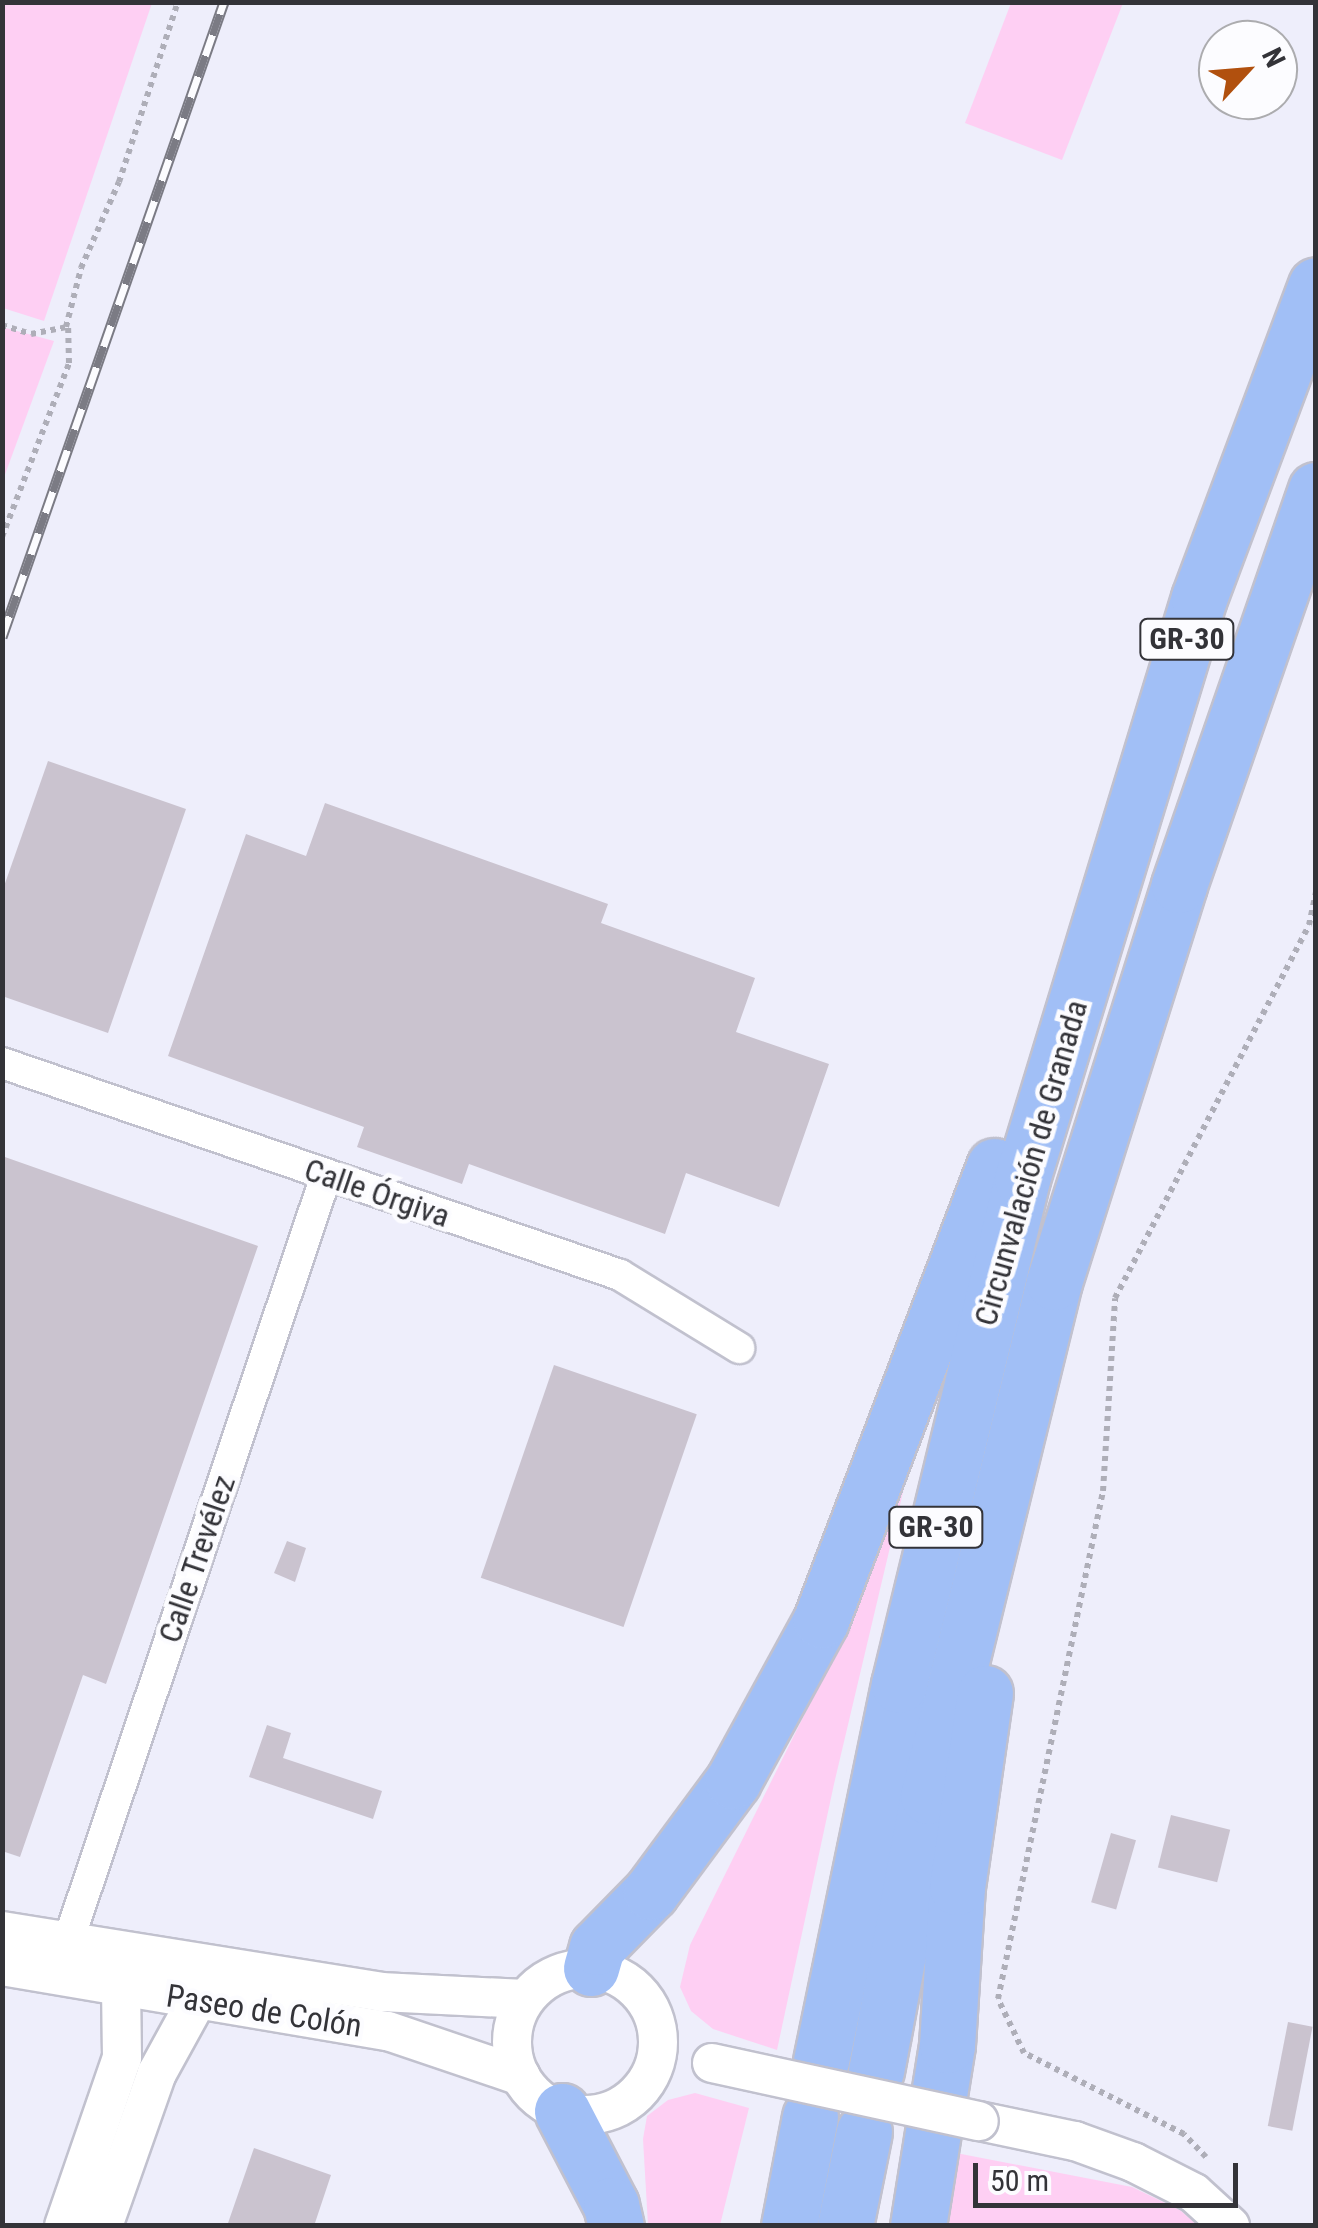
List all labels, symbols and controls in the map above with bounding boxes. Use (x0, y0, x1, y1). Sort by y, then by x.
north arrow (1198, 20, 1298, 120)
text: N (1255, 43, 1292, 72)
road number: GR-30 (1137, 614, 1237, 664)
street label: Circunvalación de Granada (966, 996, 1096, 1330)
street label: Calle Órgiva (299, 1150, 455, 1236)
street label: Calle Trevélez (150, 1470, 244, 1648)
road number: GR-30 (886, 1502, 986, 1552)
street label: Paseo de Colón (164, 1977, 364, 2045)
scale bar (978, 2143, 1243, 2205)
text: 50 m (990, 2163, 1049, 2198)

